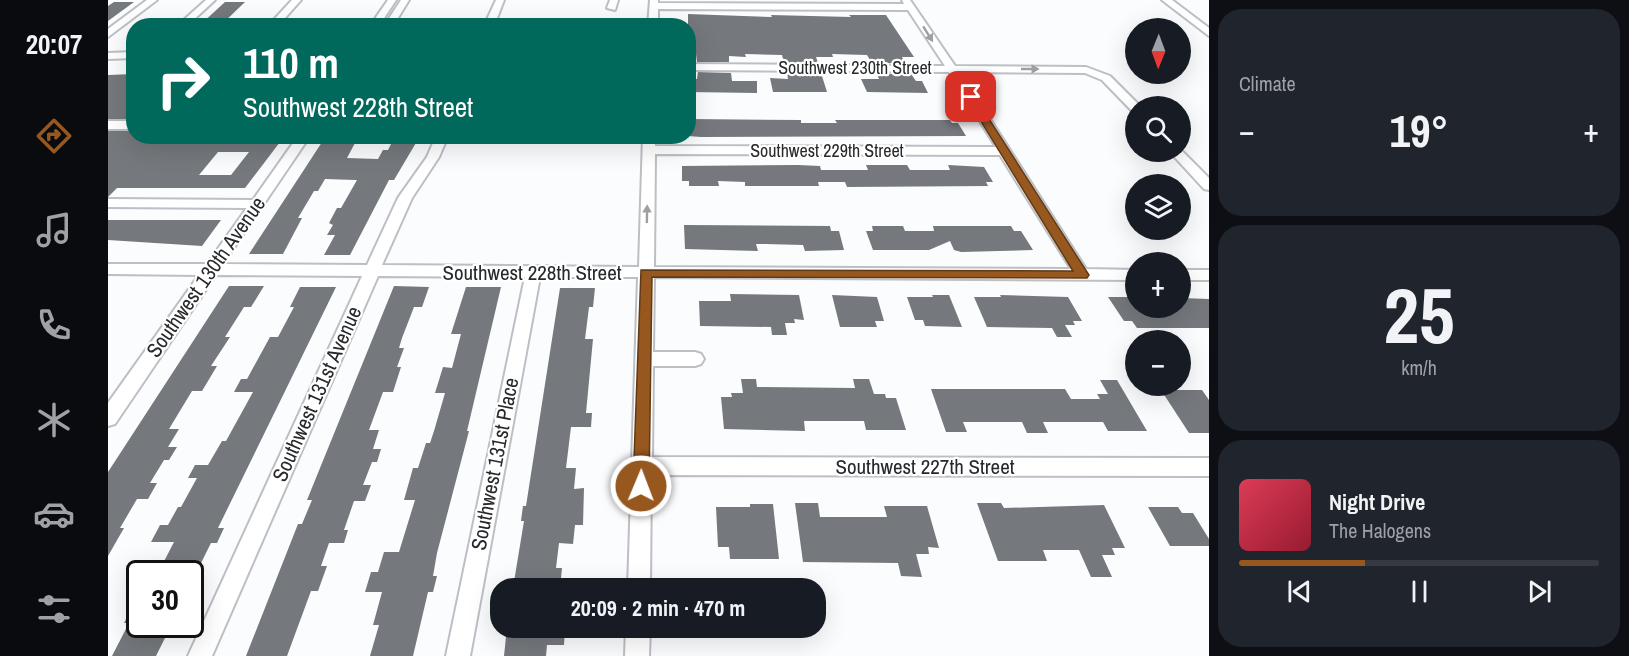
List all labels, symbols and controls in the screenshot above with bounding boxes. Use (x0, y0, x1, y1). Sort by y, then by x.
north arrow (1125, 18, 1191, 84)
map controls (1125, 18, 1191, 396)
text: 20:07 (26, 26, 82, 62)
one-way arrow (922, 26, 933, 42)
text: 110 m (243, 35, 339, 91)
icon: right (144, 42, 222, 120)
street label: Southwest 230th Street (778, 55, 932, 80)
one-way arrow (1020, 64, 1039, 74)
text: Climate (1239, 70, 1296, 97)
pin (945, 71, 996, 122)
icon: arrive (954, 80, 987, 113)
text: Southwest 228th Street (243, 89, 473, 125)
button: search (1125, 96, 1191, 162)
text: 19° (1389, 100, 1449, 161)
text: − (1239, 108, 1255, 152)
text: + (1583, 108, 1599, 152)
icon: directions (33, 115, 75, 157)
street label: Southwest 229th Street (750, 138, 904, 163)
button: layers (1125, 174, 1191, 240)
street label: Southwest 130th Avenue (139, 190, 272, 363)
one-way arrow (642, 205, 652, 224)
icon: music (33, 209, 75, 251)
button: + (1125, 252, 1191, 318)
street label: Southwest 228th Street (442, 258, 622, 287)
text: 25 (1383, 262, 1455, 367)
street label: Southwest 131st Avenue (265, 301, 368, 486)
icon: phone (33, 304, 75, 346)
button: − (1125, 330, 1191, 396)
text: km/h (1401, 354, 1437, 381)
street label: Southwest 131st Place (464, 375, 525, 553)
icon: climate (33, 399, 75, 441)
street label: Southwest 227th Street (835, 452, 1015, 481)
position arrow (609, 454, 673, 518)
text: Night Drive (1329, 487, 1425, 517)
icon: car (33, 493, 75, 535)
text: The Halogens (1329, 517, 1431, 544)
speed limit sign: 30 (126, 560, 204, 638)
icon: previous (1283, 575, 1316, 608)
icon: pause (1403, 575, 1436, 608)
icon: next (1523, 575, 1556, 608)
icon: filters (33, 588, 75, 630)
text: 20:09 · 2 min · 470 m (571, 593, 745, 623)

